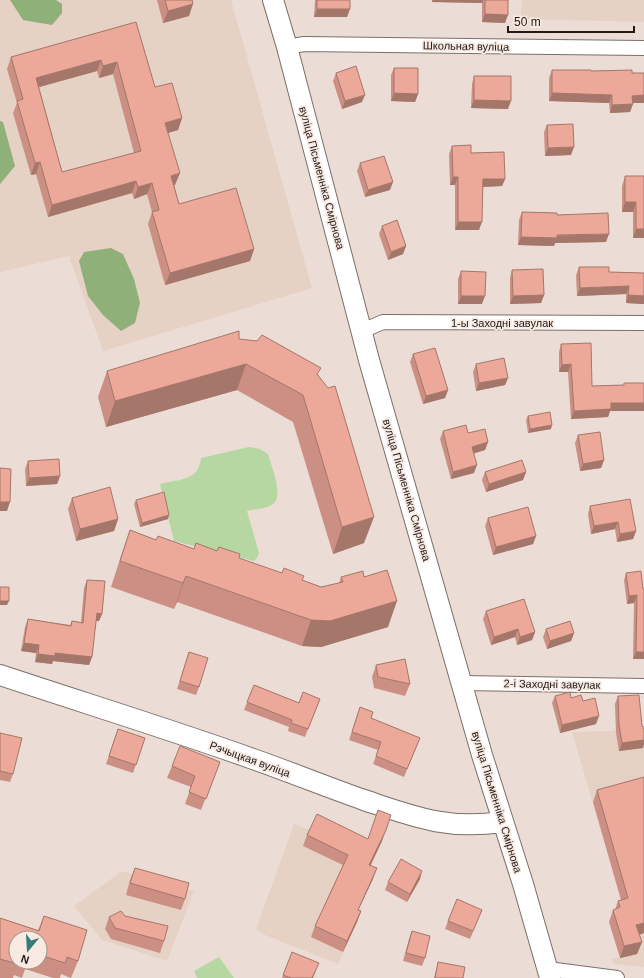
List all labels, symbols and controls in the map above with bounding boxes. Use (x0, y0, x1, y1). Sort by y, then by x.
scale bar (508, 8, 634, 34)
text: 50 m (514, 15, 541, 29)
street label: Школьная вуліца (423, 39, 510, 53)
street label: вуліца Пісьменніка Смірнова (297, 105, 347, 252)
street label: 1-ы Заходні завулак (451, 317, 553, 329)
street label: вуліца Пісьменніка Смірнова (381, 418, 433, 563)
street label: 2-і Заходні завулак (504, 677, 601, 691)
street label: вуліца Пісьменніка Смірнова (470, 730, 525, 875)
street label: Рэчыцкая вуліца (208, 739, 293, 779)
north arrow (8, 930, 48, 970)
text: N (19, 953, 31, 966)

